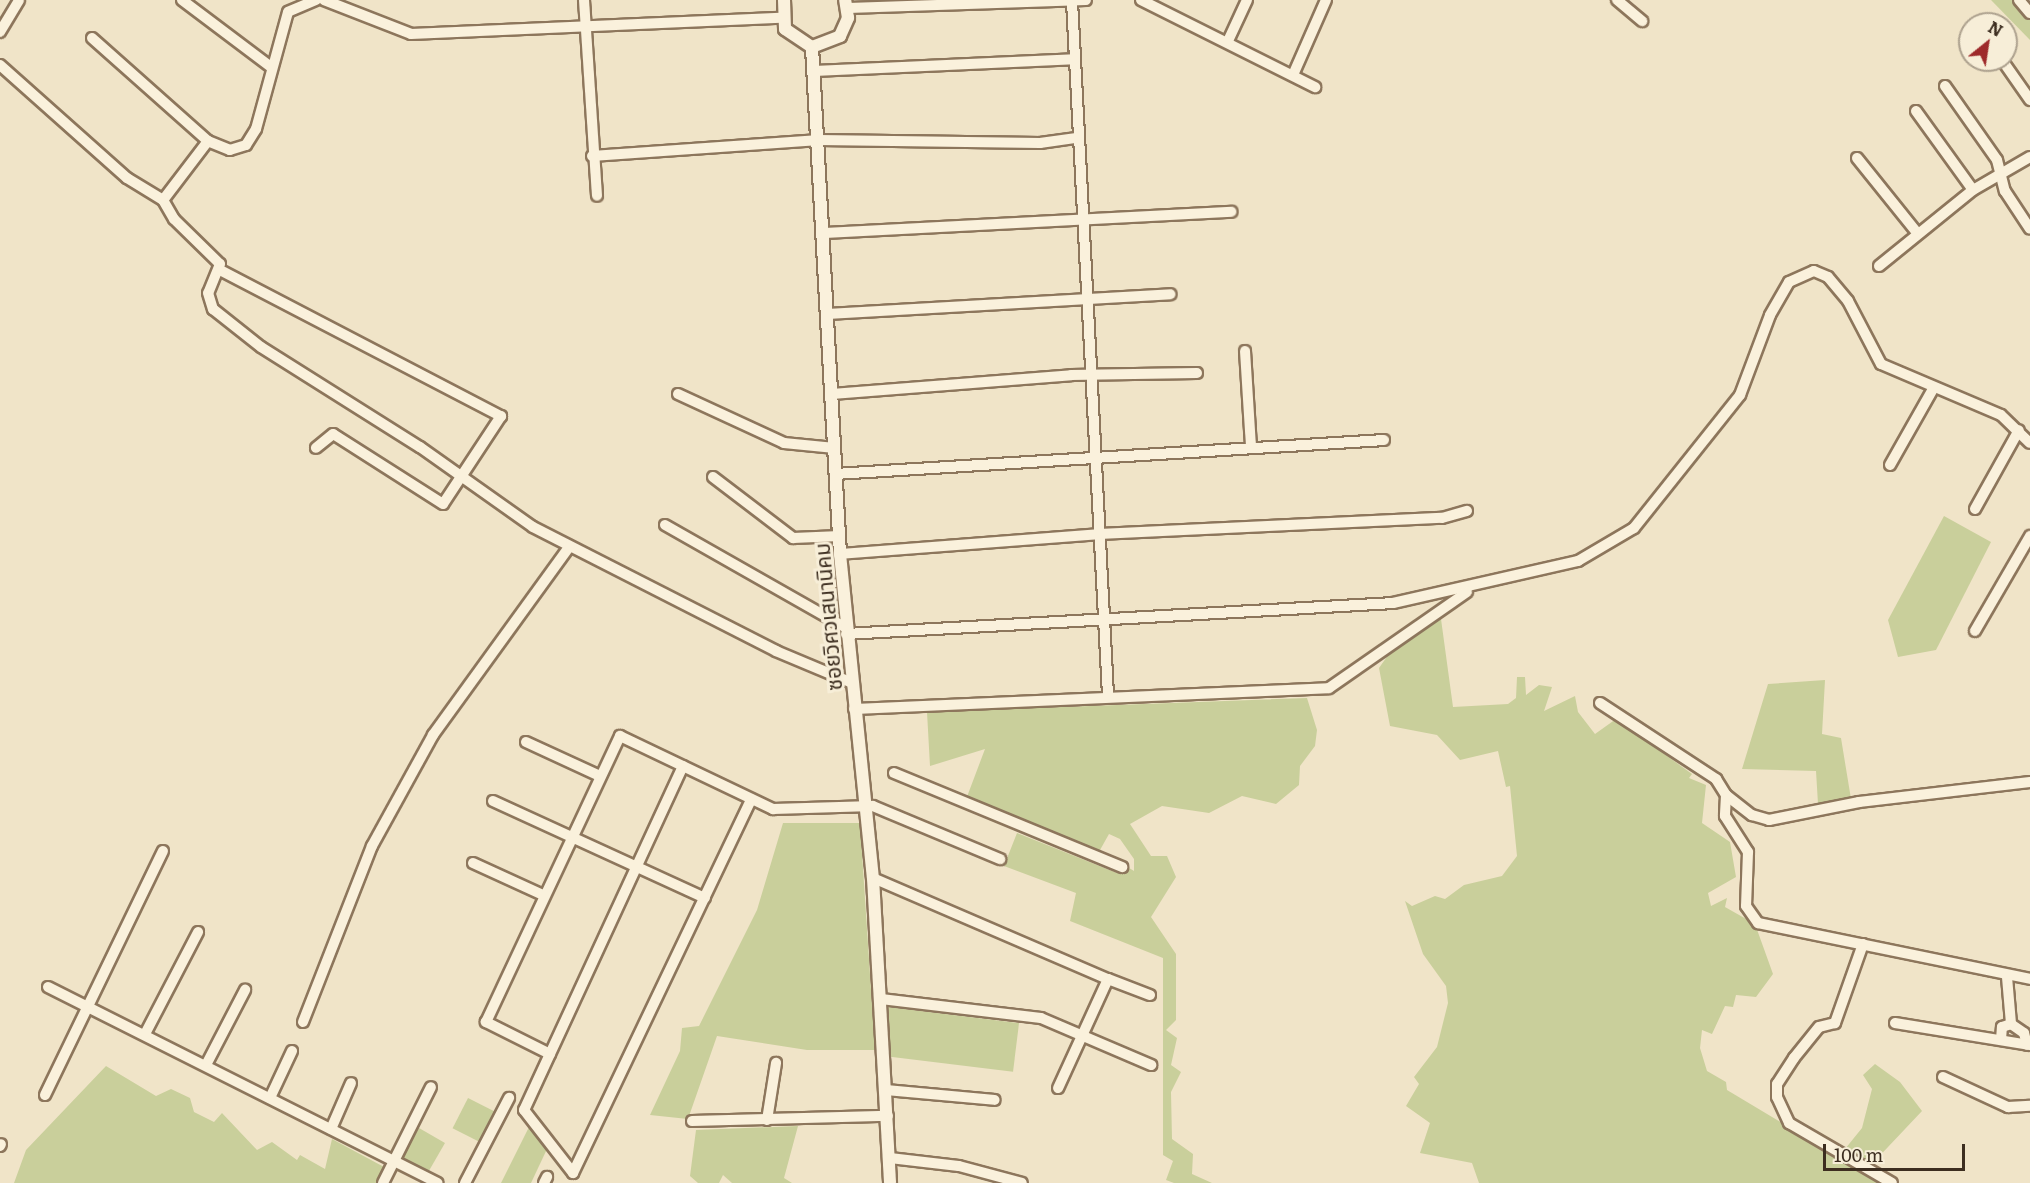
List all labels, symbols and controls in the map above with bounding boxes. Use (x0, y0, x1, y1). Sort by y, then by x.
north arrow (1958, 12, 2018, 72)
text: N (1984, 14, 2008, 42)
street label: ซอยวิศวเสนานิคม (808, 542, 846, 692)
scale bar (1826, 1132, 1968, 1170)
text: 100 m (1834, 1141, 1883, 1168)

